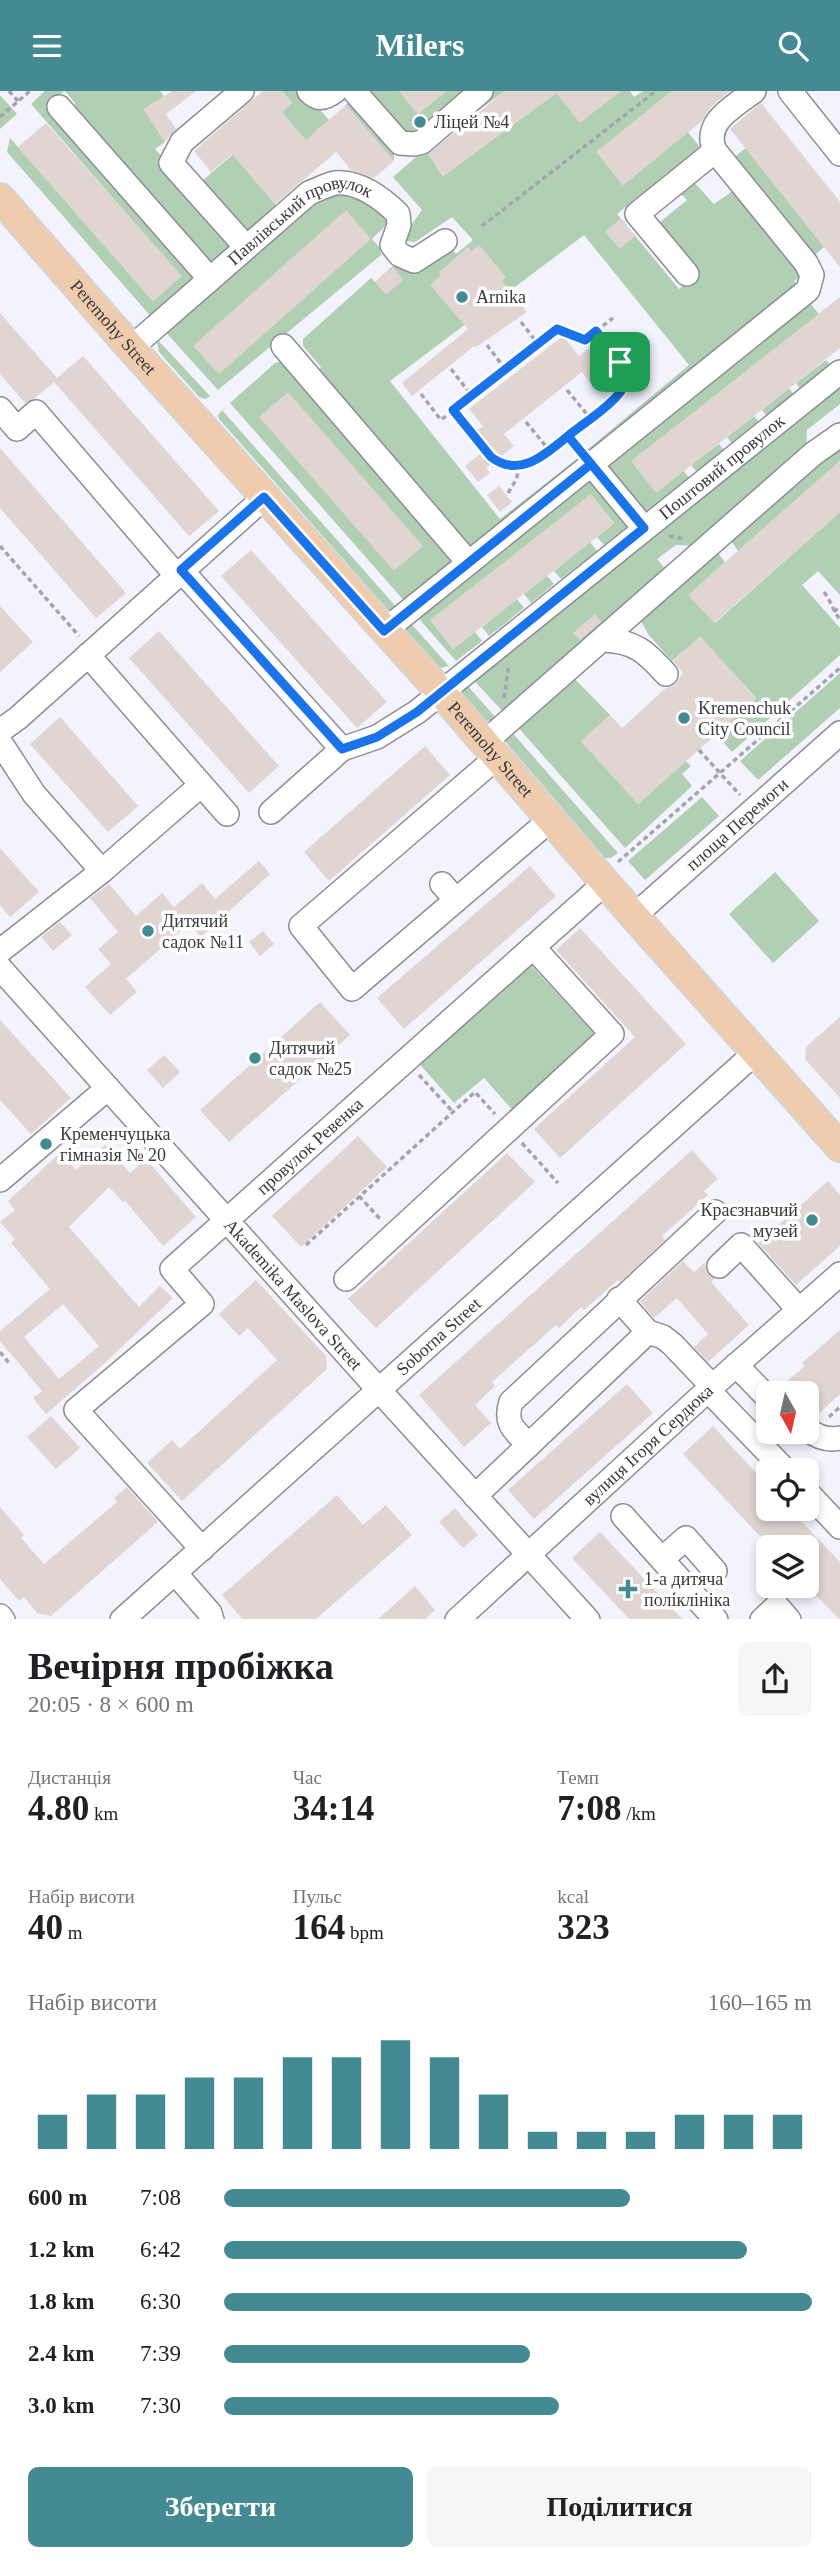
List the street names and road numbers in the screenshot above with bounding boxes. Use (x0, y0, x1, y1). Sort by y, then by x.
street label: Павлівський провулок (224, 172, 377, 269)
street label: Peremohy Street (66, 276, 160, 379)
street label: Поштовий провулок (655, 411, 789, 524)
street label: Peremohy Street (444, 698, 537, 801)
street label: площа Перемоги (682, 774, 792, 875)
street label: провулок Ревенка (253, 1094, 367, 1199)
street label: Akademika Maslova Street (220, 1215, 366, 1374)
street label: Soborna Street (392, 1293, 485, 1379)
street label: вулиця Ігоря Сердюка (579, 1381, 717, 1509)

